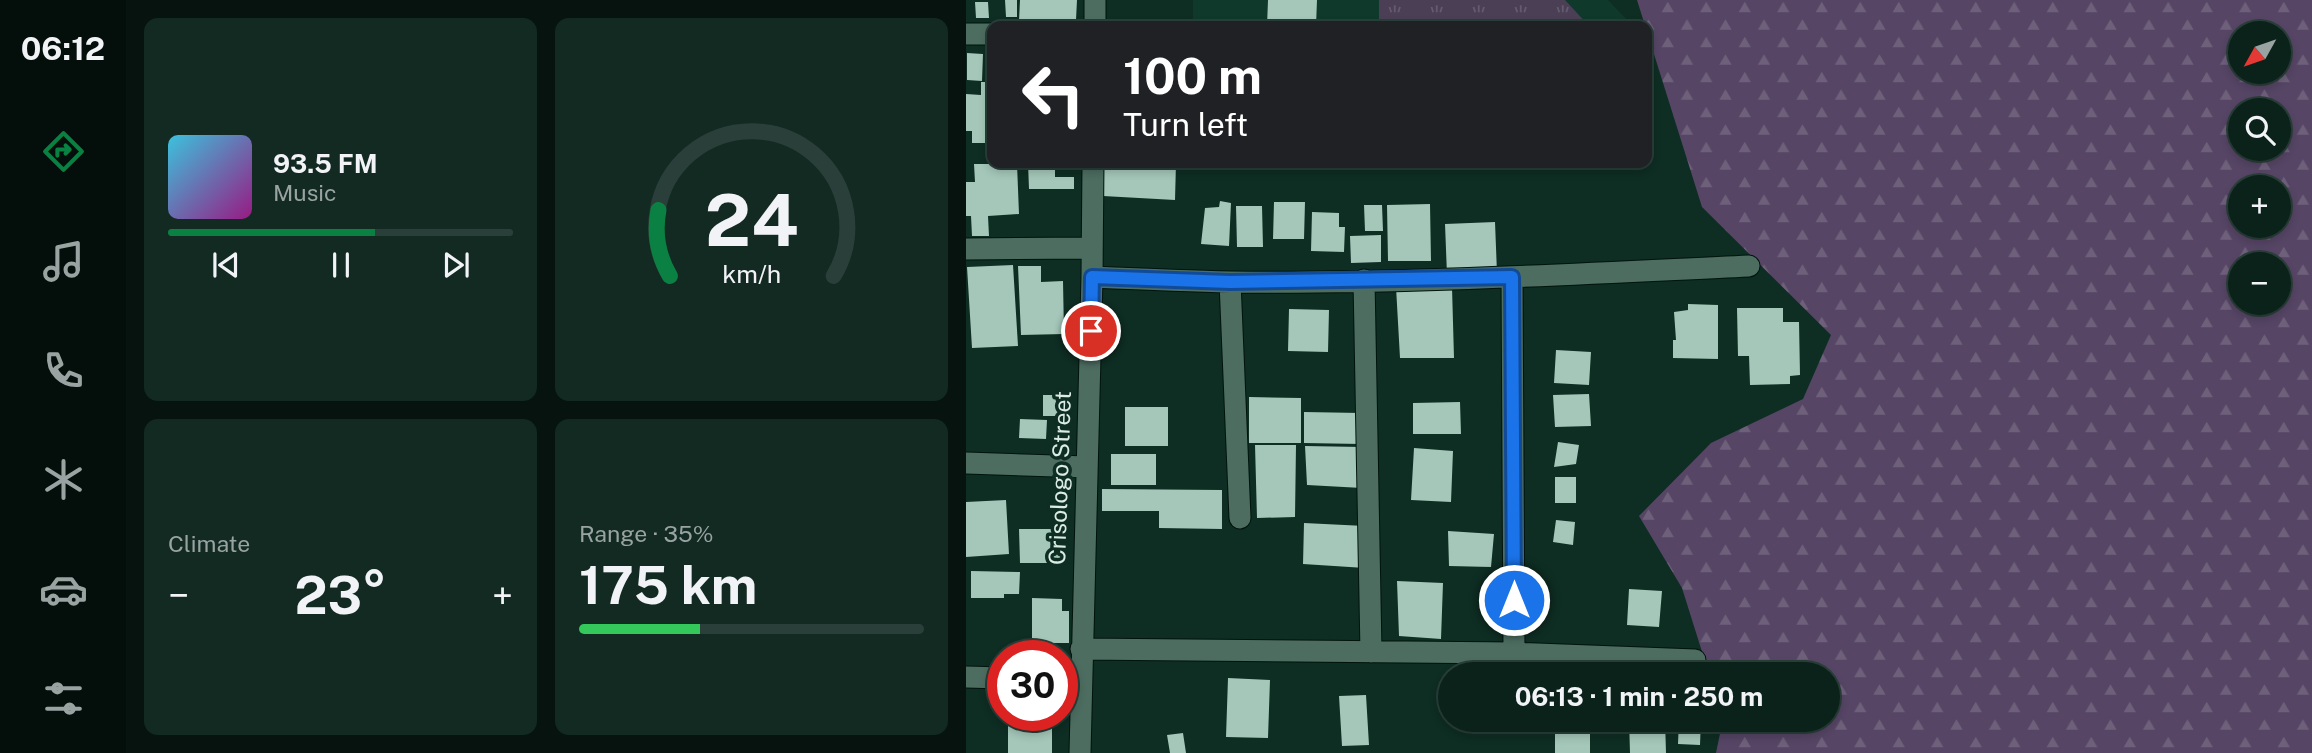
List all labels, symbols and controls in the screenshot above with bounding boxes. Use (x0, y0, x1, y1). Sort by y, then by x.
north arrow (2228, 21, 2291, 84)
map controls (2228, 21, 2291, 315)
text: 06:12 (21, 30, 105, 67)
text: 100 m (1123, 47, 1262, 105)
icon: left (1008, 49, 1099, 140)
button: search (2228, 98, 2291, 161)
text: Turn left (1123, 106, 1248, 143)
icon: directions (39, 127, 88, 176)
text: 93.5 FM (273, 148, 378, 179)
button: + (2228, 175, 2291, 238)
text: 24 (705, 177, 798, 262)
text: Music (273, 179, 337, 206)
icon: music (39, 237, 88, 286)
icon: previous (207, 246, 245, 284)
icon: pause (322, 246, 360, 284)
icon: next (437, 246, 475, 284)
button: − (2228, 252, 2291, 315)
text: km/h (722, 259, 781, 289)
pin (1061, 301, 1121, 361)
icon: arrive (1072, 312, 1110, 350)
icon: phone (39, 346, 88, 395)
street label: Crisologo Street (1043, 391, 1076, 565)
icon: climate (39, 455, 88, 504)
text: Range · 35% (579, 520, 713, 547)
text: Climate (168, 530, 250, 557)
text: 175 km (579, 555, 757, 616)
position arrow (1477, 563, 1551, 637)
icon: car (39, 565, 88, 614)
text: 23° (294, 565, 387, 626)
text: − (168, 573, 189, 618)
text: + (492, 573, 513, 618)
speed limit sign: 30 (987, 640, 1078, 731)
icon: filters (39, 674, 88, 723)
text: 06:13 · 1 min · 250 m (1515, 681, 1763, 712)

